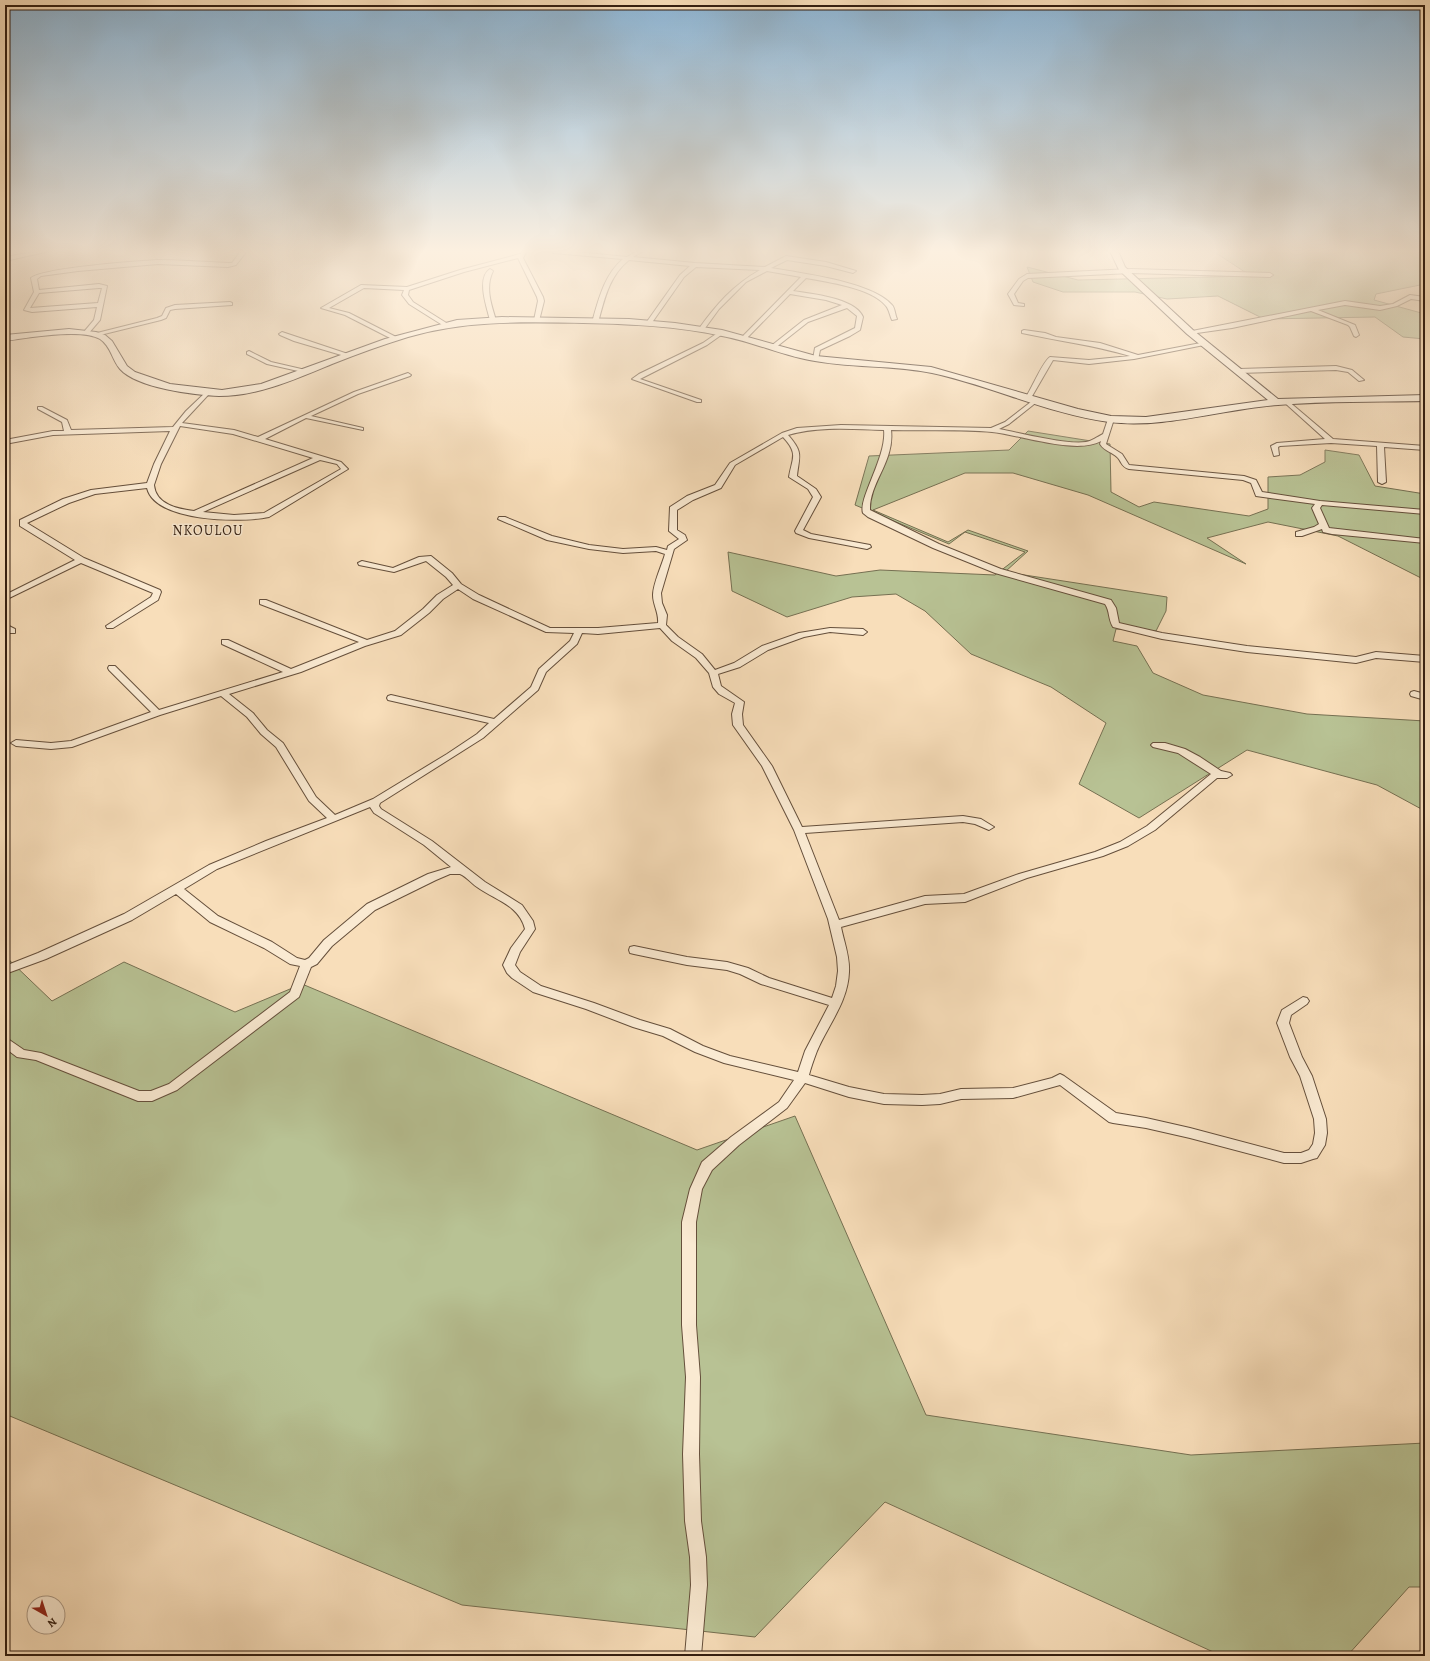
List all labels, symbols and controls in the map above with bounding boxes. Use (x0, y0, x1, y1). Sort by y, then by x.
district label: NKOULOU (172, 521, 244, 540)
north arrow (26, 1595, 66, 1635)
text: N (44, 1614, 60, 1631)

